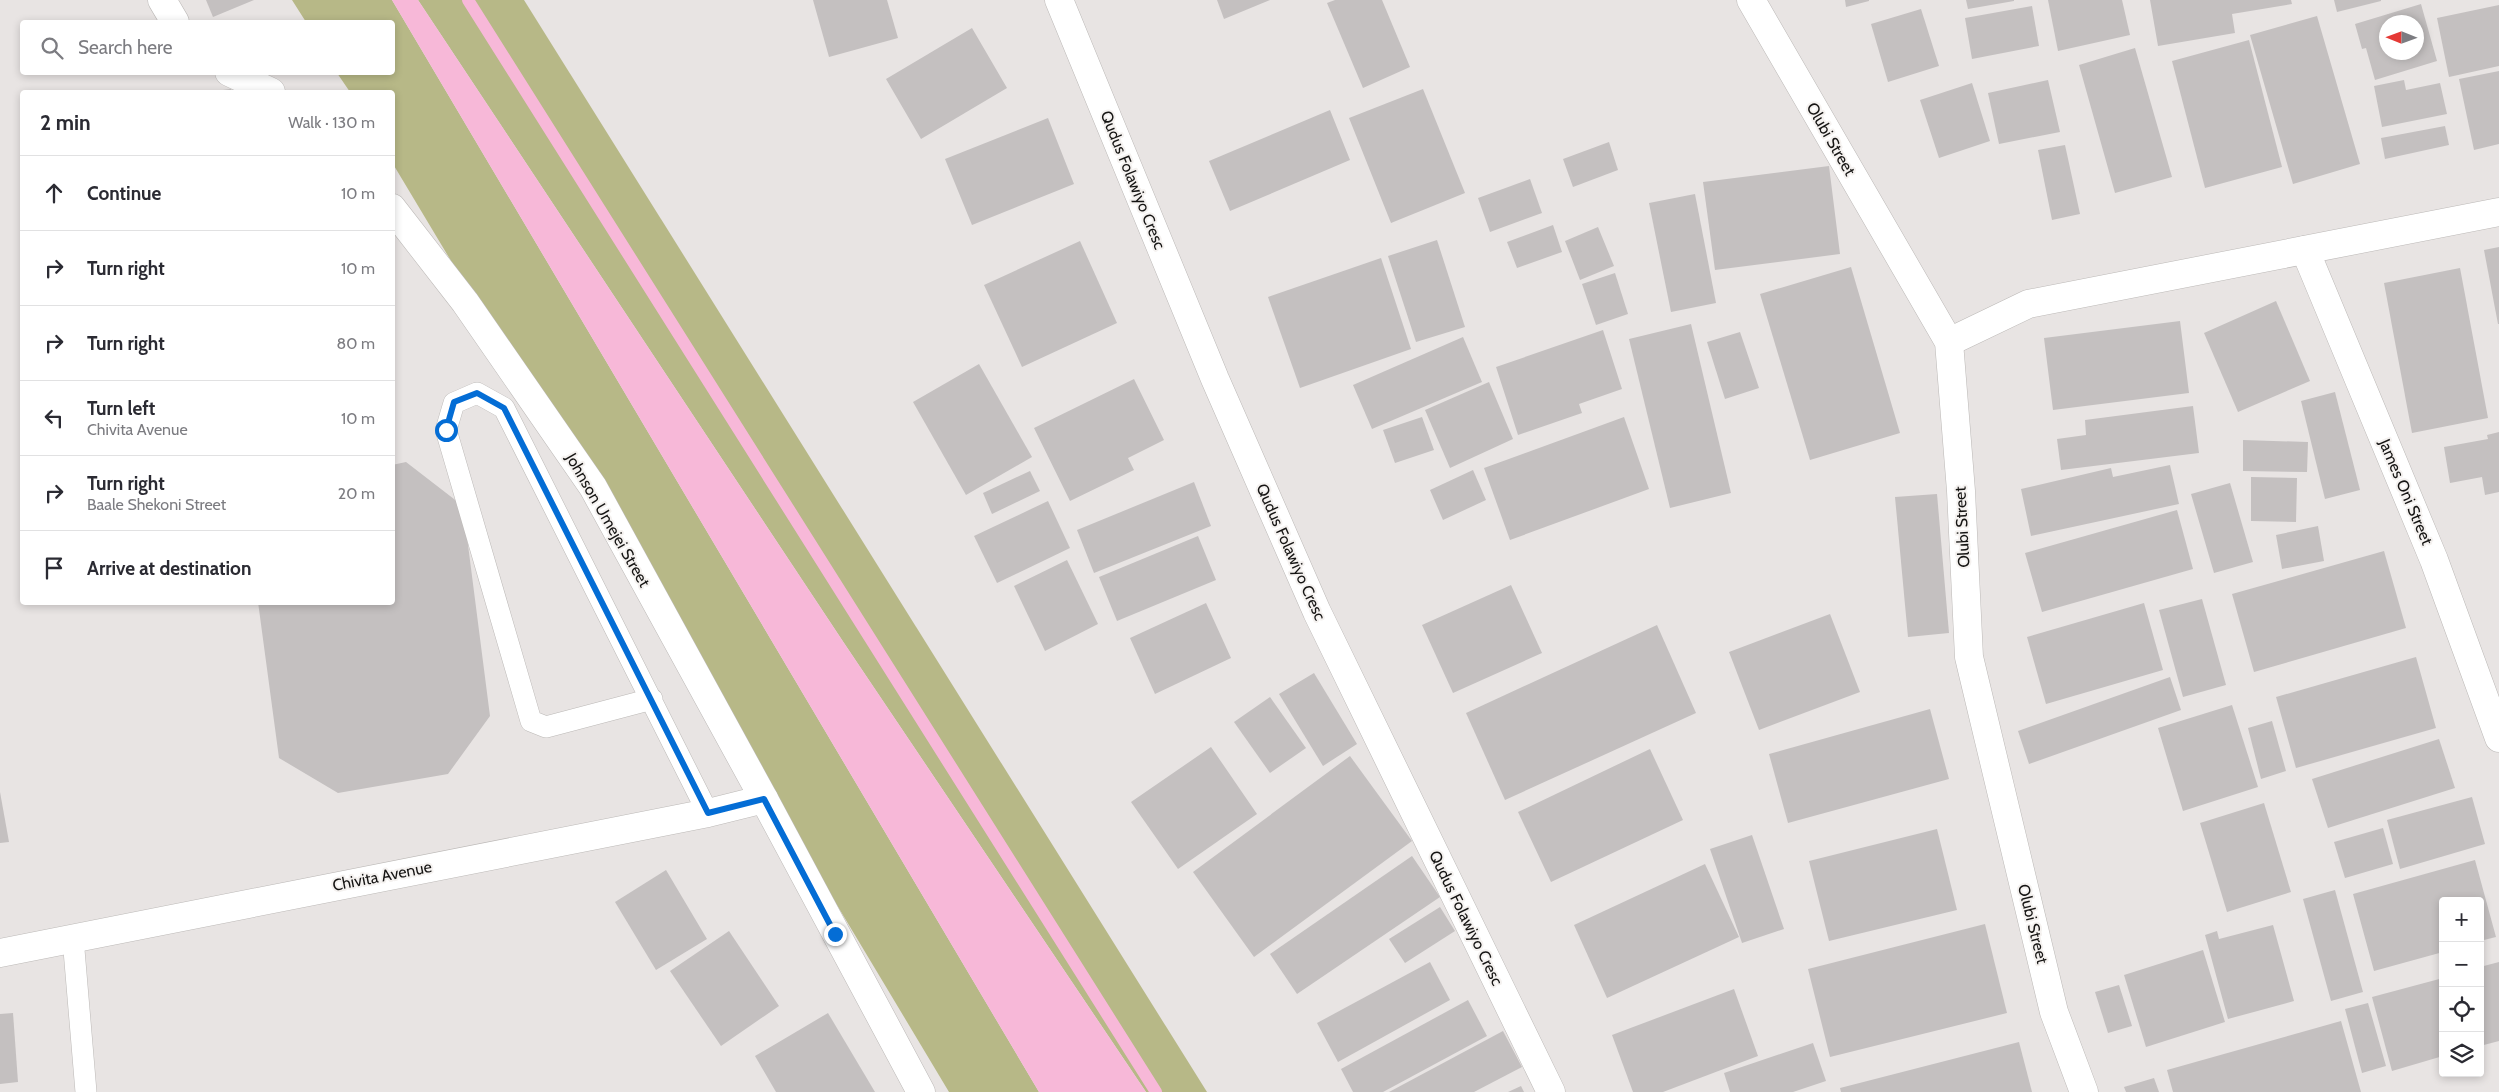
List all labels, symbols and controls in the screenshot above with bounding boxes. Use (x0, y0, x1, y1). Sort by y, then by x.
north arrow (2379, 15, 2424, 60)
search box (20, 20, 395, 75)
icon: search (38, 34, 66, 62)
text: Search here (78, 36, 172, 59)
street label: Olubi Street (1802, 99, 1860, 180)
street label: Qudus Folawiyo Cresc (1097, 108, 1169, 252)
text: 2 min (40, 110, 91, 135)
text: Walk · 130 m (288, 113, 375, 132)
icon: ahead (40, 179, 68, 207)
text: Continue (87, 182, 161, 205)
text: 10 m (341, 184, 375, 203)
icon: right (40, 254, 68, 282)
text: Turn right (87, 257, 165, 280)
text: 10 m (341, 259, 375, 278)
icon: right (40, 329, 68, 357)
text: Turn right (87, 332, 165, 355)
text: 80 m (337, 334, 375, 353)
text: Turn left (87, 397, 155, 420)
icon: left (40, 404, 68, 432)
text: 10 m (341, 409, 375, 428)
route start (435, 419, 458, 442)
text: Chivita Avenue (87, 420, 188, 439)
street label: James Oni Street (2375, 435, 2437, 548)
street label: Johnson Umejei Street (561, 449, 654, 591)
text: Turn right (87, 472, 165, 495)
icon: right (40, 479, 68, 507)
street label: Qudus Folawiyo Cresc (1252, 481, 1330, 623)
text: 20 m (338, 484, 375, 503)
street label: Olubi Street (1950, 485, 1974, 568)
text: Baale Shekoni Street (87, 495, 226, 514)
icon: arrive (40, 554, 68, 582)
text: Arrive at destination (87, 557, 251, 580)
street label: Qudus Folawiyo Cresc (1425, 847, 1507, 989)
street label: Chivita Avenue (331, 857, 433, 895)
street label: Olubi Street (2014, 882, 2052, 966)
map controls (2439, 897, 2484, 1077)
button: + (2439, 897, 2484, 942)
route end (824, 923, 847, 946)
button: − (2439, 942, 2484, 987)
button: locate (2439, 987, 2484, 1032)
button: layers (2439, 1032, 2484, 1077)

